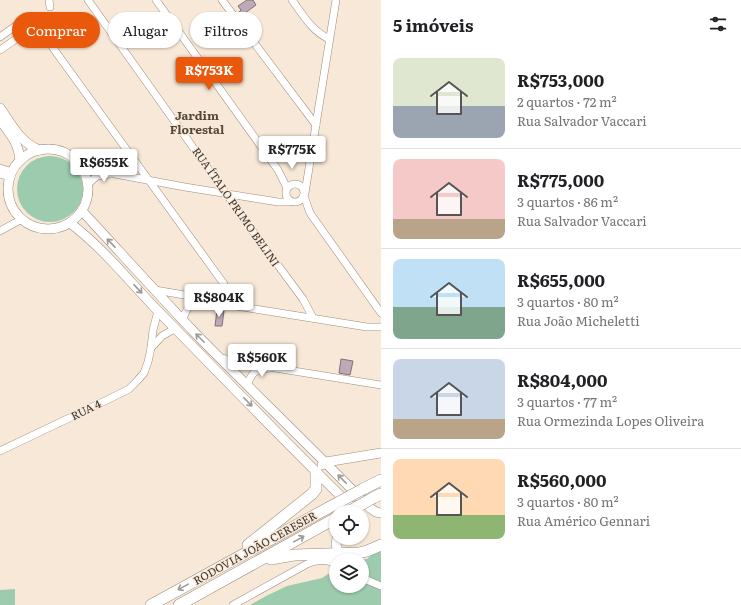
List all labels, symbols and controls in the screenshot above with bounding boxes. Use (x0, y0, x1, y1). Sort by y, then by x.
chip: Comprar (12, 12, 100, 48)
chip: Alugar (108, 12, 182, 48)
chip: Filtros (190, 12, 262, 48)
text: 5 imóveis (393, 12, 474, 37)
icon: filters (707, 13, 729, 35)
pin: R$753K (176, 57, 242, 91)
text: R$753K (185, 60, 233, 79)
text: R$753,000 (517, 67, 604, 92)
icon: home (425, 74, 473, 122)
text: 2 quartos · 72 m² (517, 92, 617, 111)
district label: Jardim Florestal (170, 106, 225, 138)
text: Rua Salvador Vaccari (517, 111, 647, 130)
pin: R$775K (259, 136, 325, 170)
text: R$775K (268, 139, 316, 158)
street label: RUA ÍTALO PRIMO BELINI (189, 143, 284, 269)
pin: R$655K (71, 149, 137, 183)
text: R$655K (79, 152, 129, 171)
text: R$775,000 (517, 167, 604, 192)
icon: home (425, 175, 473, 223)
text: 3 quartos · 86 m² (517, 192, 618, 211)
text: Rua Salvador Vaccari (517, 211, 647, 230)
one-way arrow (106, 238, 116, 248)
text: R$655,000 (517, 267, 605, 292)
icon: home (425, 275, 473, 323)
one-way arrow (133, 284, 143, 294)
pin: R$804K (186, 284, 252, 318)
text: R$804K (193, 287, 245, 306)
text: 3 quartos · 80 m² (517, 292, 619, 311)
text: Rua João Micheletti (517, 311, 640, 330)
one-way arrow (195, 333, 205, 343)
pin: R$560K (229, 344, 295, 378)
text: R$560K (237, 347, 287, 366)
text: R$804,000 (517, 367, 607, 392)
icon: home (425, 375, 473, 423)
text: 3 quartos · 77 m² (517, 392, 617, 411)
street label: RUA 4 (68, 395, 103, 423)
one-way arrow (243, 397, 253, 407)
text: Rua Ormezinda Lopes Oliveira (517, 411, 704, 430)
text: R$560,000 (517, 467, 606, 492)
one-way arrow (337, 474, 347, 484)
icon: home (425, 475, 473, 523)
text: 3 quartos · 80 m² (517, 492, 619, 511)
map controls (329, 505, 369, 593)
button: locate (329, 505, 369, 545)
street label: RODOVIA JOÃO CERESER (190, 506, 319, 588)
text: Rua Américo Gennari (517, 511, 650, 530)
one-way arrow (293, 535, 305, 542)
button: layers (329, 553, 369, 593)
one-way arrow (177, 584, 189, 592)

